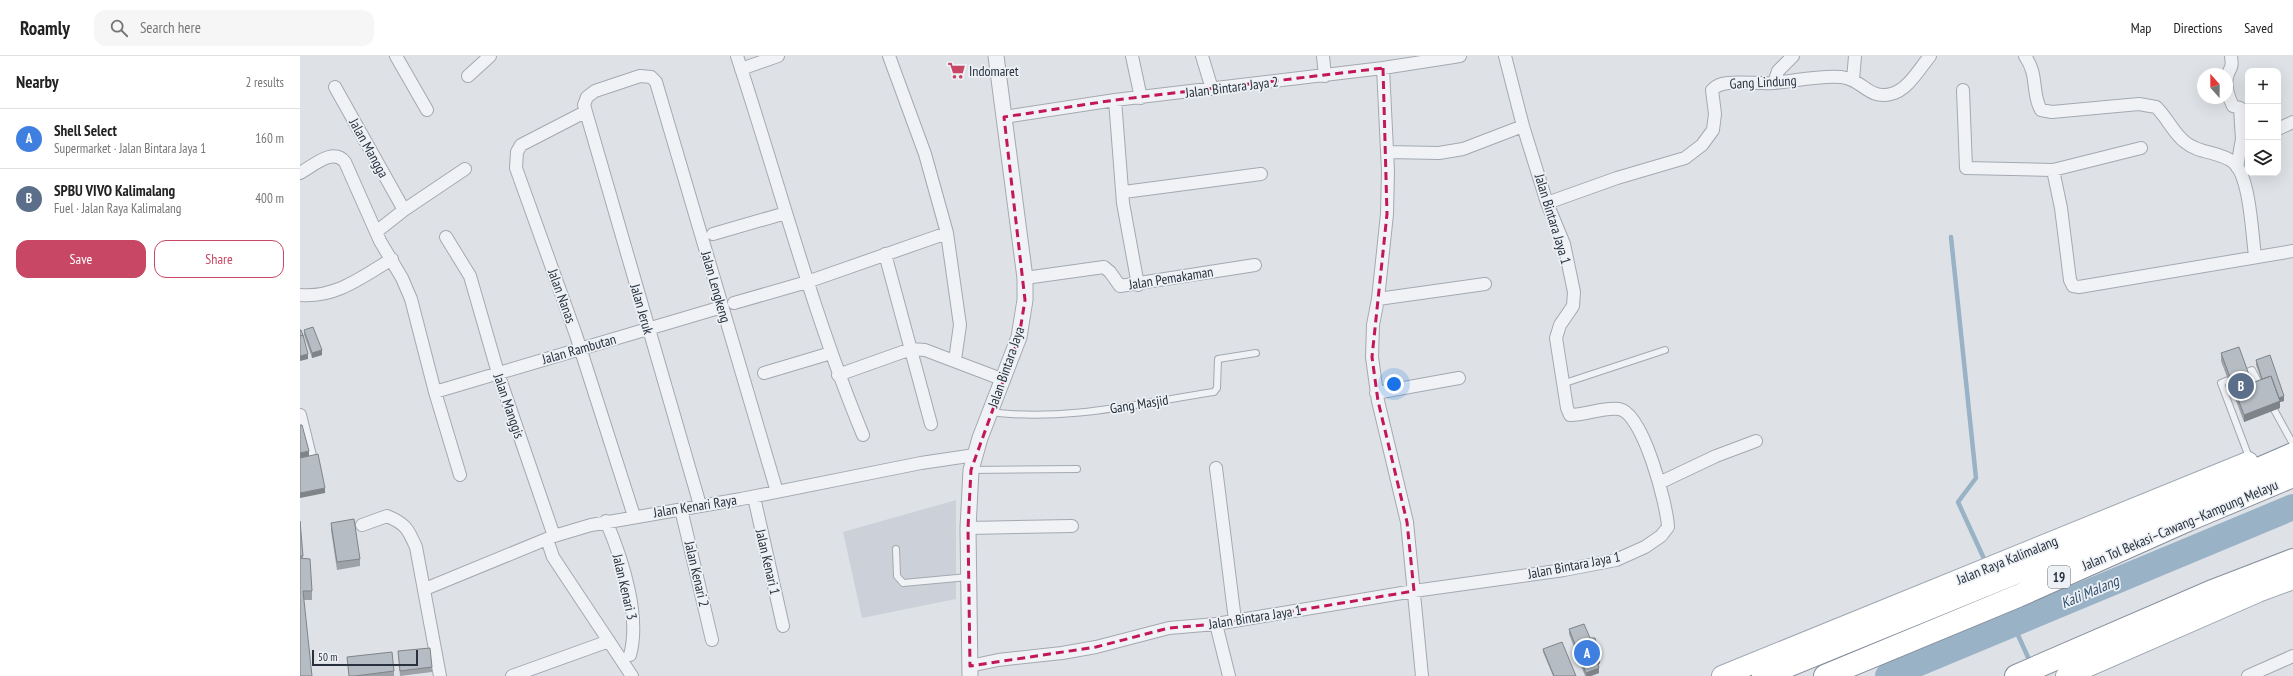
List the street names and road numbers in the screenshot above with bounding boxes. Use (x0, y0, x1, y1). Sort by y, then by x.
street label: Gang Lindung (1729, 71, 1797, 93)
street label: Jalan Bintara Jaya 2 (1183, 72, 1280, 102)
street label: Jalan Mangga (345, 114, 393, 181)
street label: Jalan Bintara Jaya 1 (1530, 171, 1575, 266)
street label: Jalan Lengkeng (697, 248, 735, 325)
street label: Jalan Pemakaman (1127, 262, 1215, 294)
street label: Jalan Nanas (544, 265, 580, 326)
street label: Jalan Jeruk (626, 281, 658, 337)
street label: Jalan Bintara Jaya (983, 324, 1028, 411)
street label: Jalan Rambutan (539, 330, 618, 368)
street label: Jalan Manggis (489, 370, 529, 441)
street label: Gang Masjid (1108, 390, 1170, 418)
street label: Jalan Tol Bekasi–Cawang–Kampung Melayu (2078, 475, 2281, 575)
street label: Jalan Kenari Raya (651, 491, 738, 522)
street label: Jalan Kenari 1 (751, 526, 784, 597)
street label: Jalan Raya Kalimalang (1953, 532, 2060, 589)
street label: Jalan Kenari 2 (680, 538, 713, 609)
street label: Jalan Bintara Jaya 1 (1525, 547, 1622, 583)
street label: Jalan Kenari 3 (608, 551, 641, 622)
road number: 19 (2048, 566, 2070, 588)
street label: Jalan Bintara Jaya 1 (1206, 601, 1303, 633)

